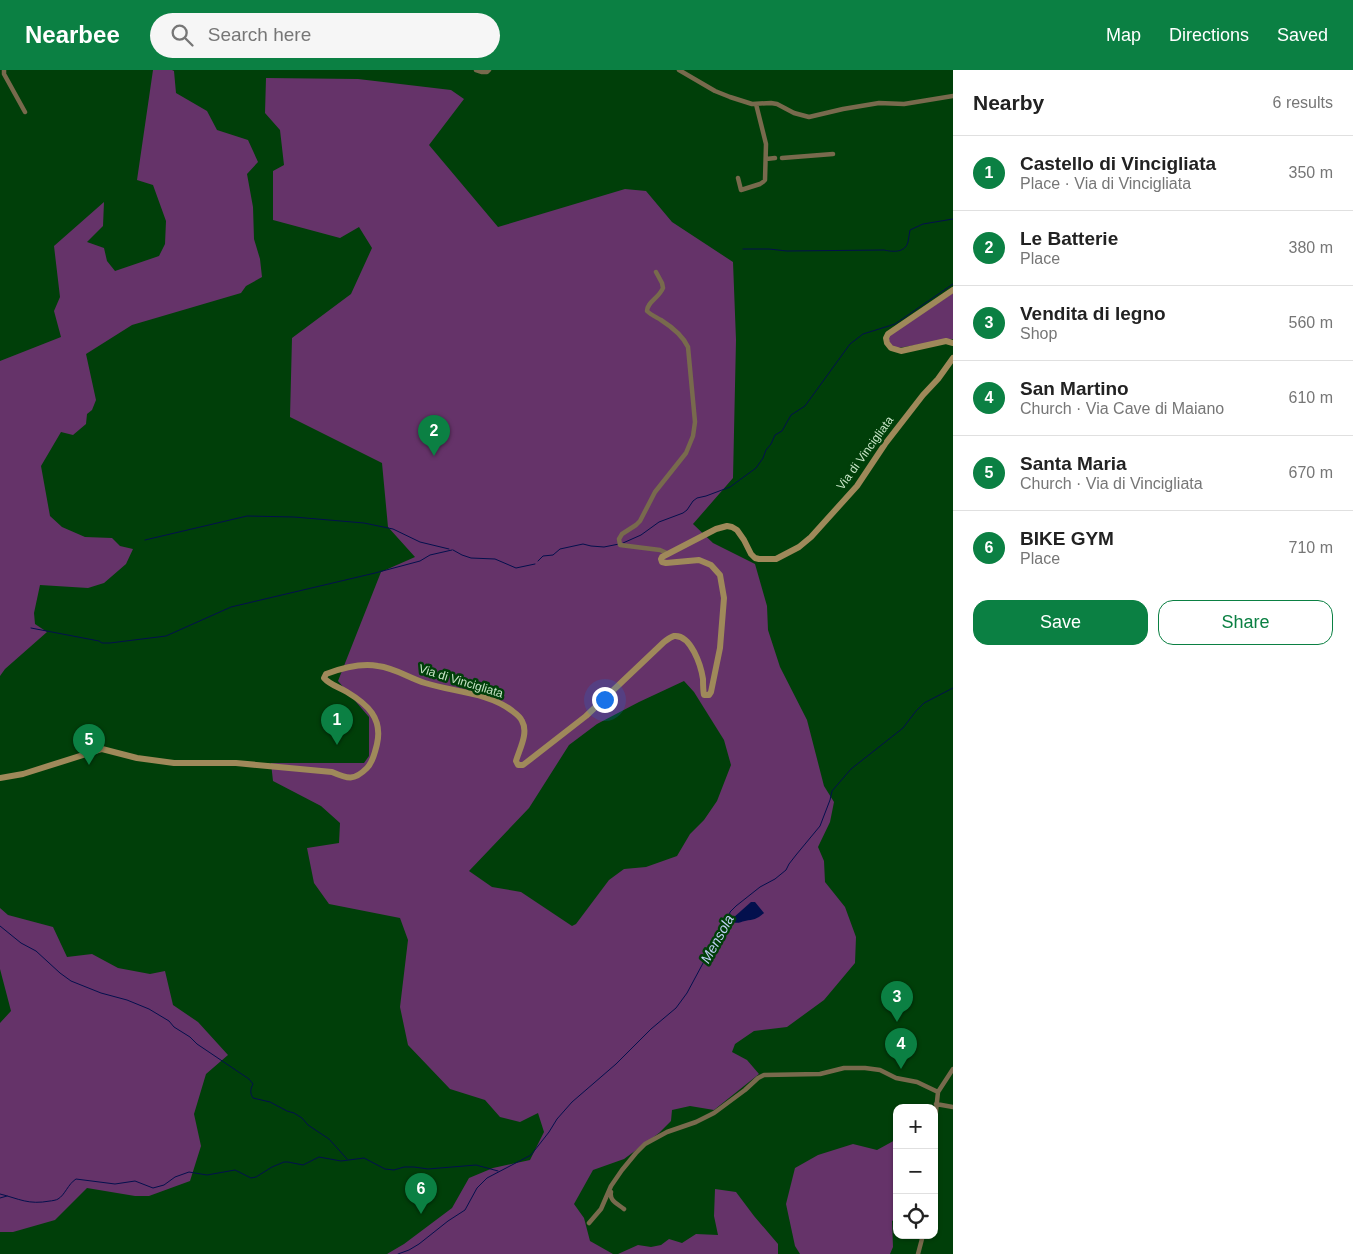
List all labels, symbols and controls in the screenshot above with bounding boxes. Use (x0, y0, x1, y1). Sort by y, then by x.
search box (150, 13, 500, 58)
text: Nearbee (25, 21, 120, 48)
icon: search (168, 21, 196, 49)
text: Search here (208, 24, 311, 45)
text: Map (1106, 25, 1141, 45)
text: Directions (1169, 25, 1249, 45)
text: Saved (1277, 25, 1328, 45)
text: Nearby (973, 91, 1044, 114)
text: 6 results (1273, 94, 1333, 111)
text: Castello di Vincigliata (1020, 153, 1216, 174)
text: 1 (985, 164, 993, 181)
text: 350 m (1289, 164, 1333, 181)
text: Place · Via di Vincigliata (1020, 175, 1191, 192)
text: Le Batterie (1020, 228, 1118, 249)
text: 2 (985, 239, 993, 256)
text: 380 m (1289, 239, 1333, 256)
text: Place (1020, 250, 1060, 267)
text: Vendita di legno (1020, 303, 1166, 324)
text: 3 (985, 314, 993, 331)
text: 560 m (1289, 314, 1333, 331)
text: Shop (1020, 325, 1057, 342)
text: San Martino (1020, 378, 1129, 399)
text: 4 (985, 389, 993, 406)
text: 610 m (1289, 389, 1333, 406)
text: Church · Via Cave di Maiano (1020, 400, 1224, 417)
street label: Via di Vincigliata (834, 413, 897, 493)
pin: 2 (418, 415, 450, 456)
text: Santa Maria (1020, 453, 1127, 474)
text: 5 (985, 464, 993, 481)
text: 670 m (1289, 464, 1333, 481)
text: Church · Via di Vincigliata (1020, 475, 1203, 492)
text: BIKE GYM (1020, 528, 1114, 549)
text: 6 (985, 539, 993, 556)
text: 710 m (1289, 539, 1333, 556)
text: Place (1020, 550, 1060, 567)
button: Save (973, 600, 1148, 645)
button: Share (1158, 600, 1333, 645)
street label: Via di Vincigliata (417, 661, 505, 701)
your location (592, 687, 618, 713)
pin: 1 (321, 704, 353, 745)
pin: 5 (73, 724, 105, 765)
water label: Mensola (697, 912, 737, 966)
pin: 3 (881, 981, 913, 1022)
pin: 4 (885, 1028, 917, 1069)
map controls (893, 1104, 938, 1239)
button: + (893, 1104, 938, 1149)
button: − (893, 1149, 938, 1194)
pin: 6 (405, 1173, 437, 1214)
button: locate (893, 1194, 938, 1239)

